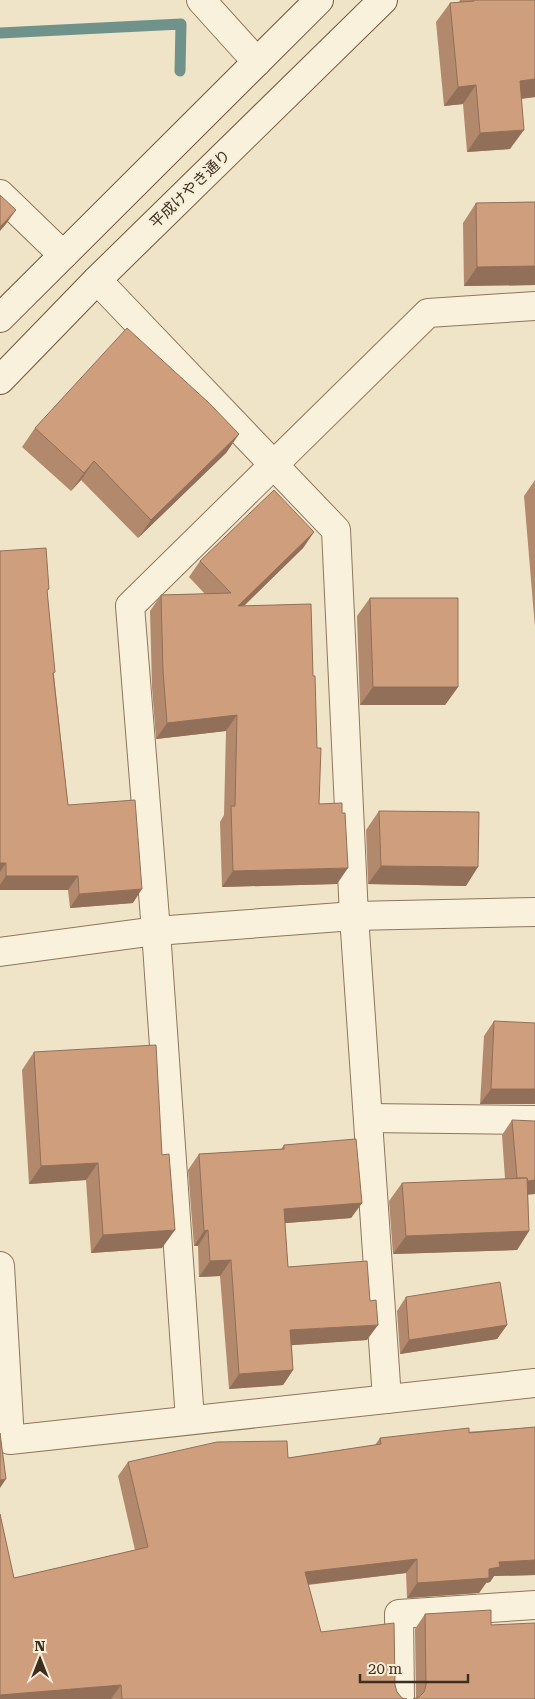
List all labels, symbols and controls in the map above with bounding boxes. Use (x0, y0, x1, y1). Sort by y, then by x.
street label: 平成けやき通り (146, 146, 234, 232)
north arrow (15, 1634, 65, 1684)
text: N (35, 1638, 46, 1654)
scale bar (360, 1652, 468, 1684)
text: 20 m (368, 1660, 403, 1678)

